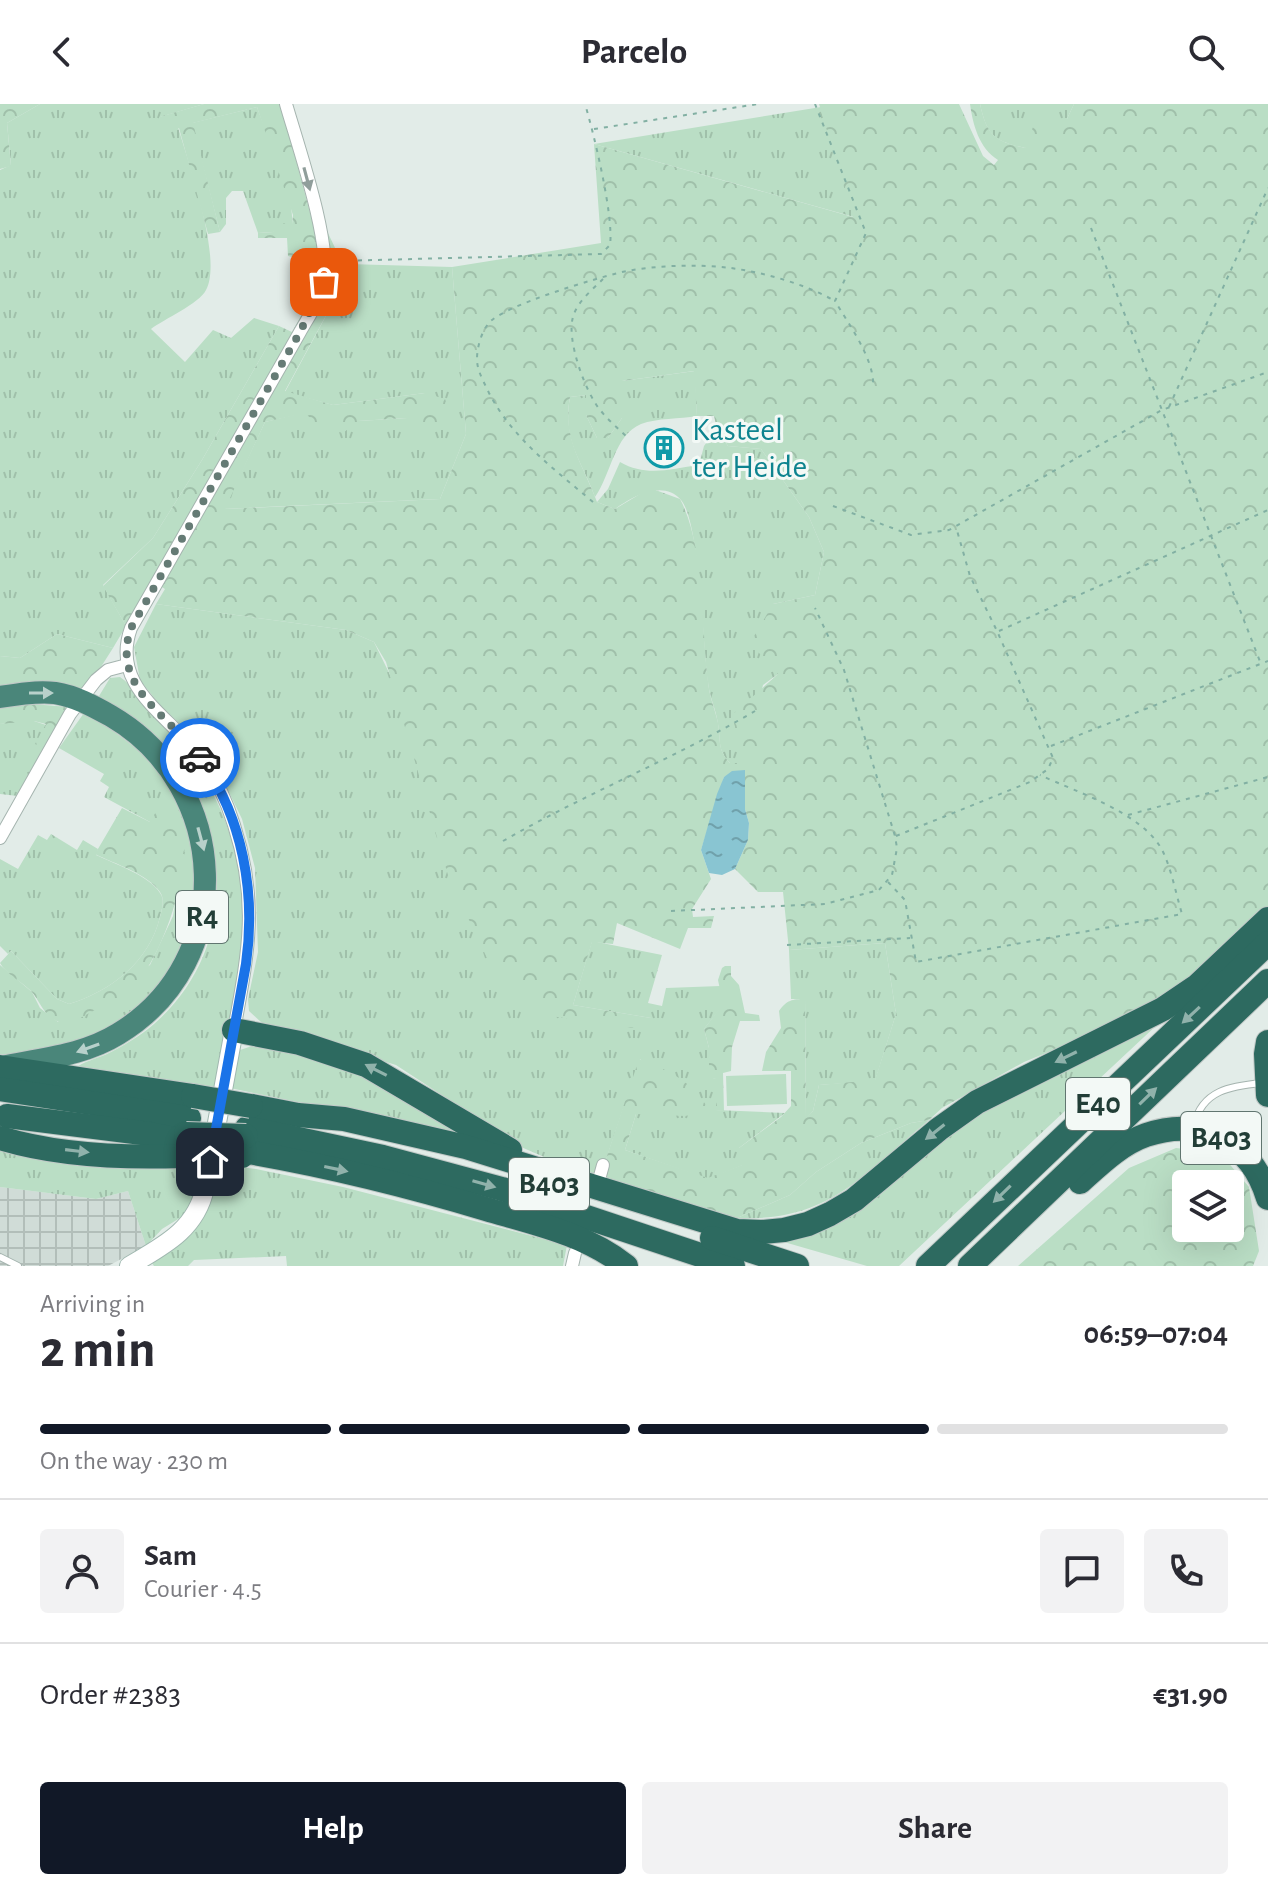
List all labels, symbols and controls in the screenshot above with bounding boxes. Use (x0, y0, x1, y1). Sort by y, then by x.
icon: back (40, 30, 84, 74)
icon: search (1184, 30, 1228, 74)
text: Parcelo (581, 34, 687, 70)
one-way arrow (301, 167, 313, 192)
pin (290, 248, 358, 316)
icon: bag (302, 260, 346, 304)
place label: Kasteel ter Heide (692, 414, 807, 483)
building icon: Kasteel ter Heide (643, 427, 685, 469)
one-way arrow (29, 687, 54, 699)
courier (160, 718, 240, 798)
icon: car (178, 736, 222, 780)
one-way arrow (195, 827, 207, 852)
road number: R4 (176, 891, 228, 943)
one-way arrow (1182, 1006, 1201, 1024)
one-way arrow (76, 1042, 100, 1055)
one-way arrow (1055, 1050, 1078, 1063)
one-way arrow (364, 1063, 387, 1076)
road number: E40 (1066, 1078, 1130, 1130)
one-way arrow (1138, 1087, 1157, 1106)
road number: B403 (1181, 1112, 1261, 1164)
one-way arrow (925, 1123, 945, 1139)
pin (176, 1128, 244, 1196)
icon: home (188, 1140, 232, 1184)
one-way arrow (64, 1145, 89, 1158)
road number: B403 (509, 1158, 589, 1210)
one-way arrow (324, 1163, 349, 1176)
map controls (1172, 1170, 1244, 1242)
button: layers (1172, 1170, 1244, 1242)
one-way arrow (473, 1178, 497, 1191)
one-way arrow (993, 1185, 1012, 1203)
text: Arriving in (40, 1291, 145, 1317)
text: 06:59–07:04 (1084, 1319, 1228, 1349)
text: 2 min (40, 1324, 155, 1376)
text: On the way · 230 m (40, 1448, 228, 1474)
button: person (40, 1529, 124, 1613)
button: chat (1040, 1529, 1124, 1613)
button: phone (1144, 1529, 1228, 1613)
text: Sam (144, 1541, 197, 1571)
text: Courier · 4.5 (144, 1576, 262, 1602)
text: Order #2383 (40, 1680, 181, 1710)
text: €31.90 (1153, 1680, 1228, 1710)
button: Help (40, 1782, 626, 1874)
button: Share (642, 1782, 1228, 1874)

